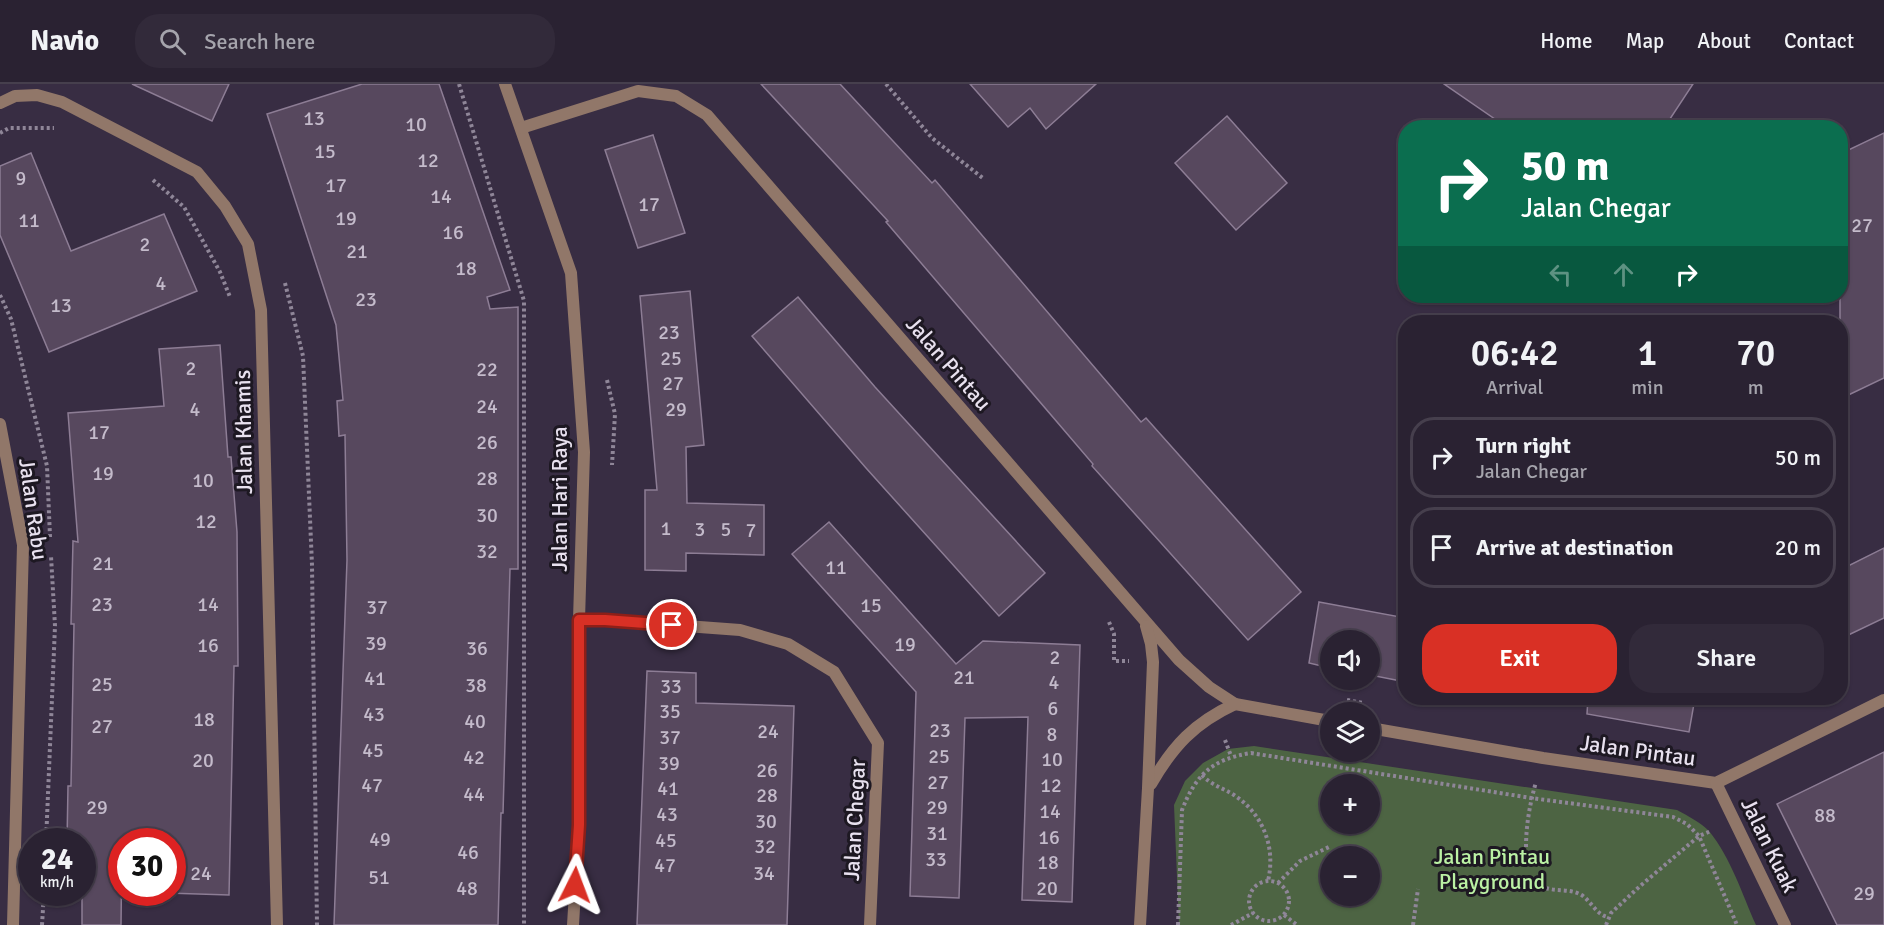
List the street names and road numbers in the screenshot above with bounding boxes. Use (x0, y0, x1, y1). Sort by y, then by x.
street label: Jalan Pintau (900, 311, 997, 416)
street label: Jalan Khamis (229, 370, 258, 494)
street label: Jalan Hari Raya (546, 426, 573, 572)
street label: Jalan Rabu (13, 456, 54, 562)
street label: Jalan Pintau (1578, 729, 1697, 772)
street label: Jalan Chegar (838, 758, 871, 882)
street label: Jalan Kuak (1735, 794, 1804, 897)

